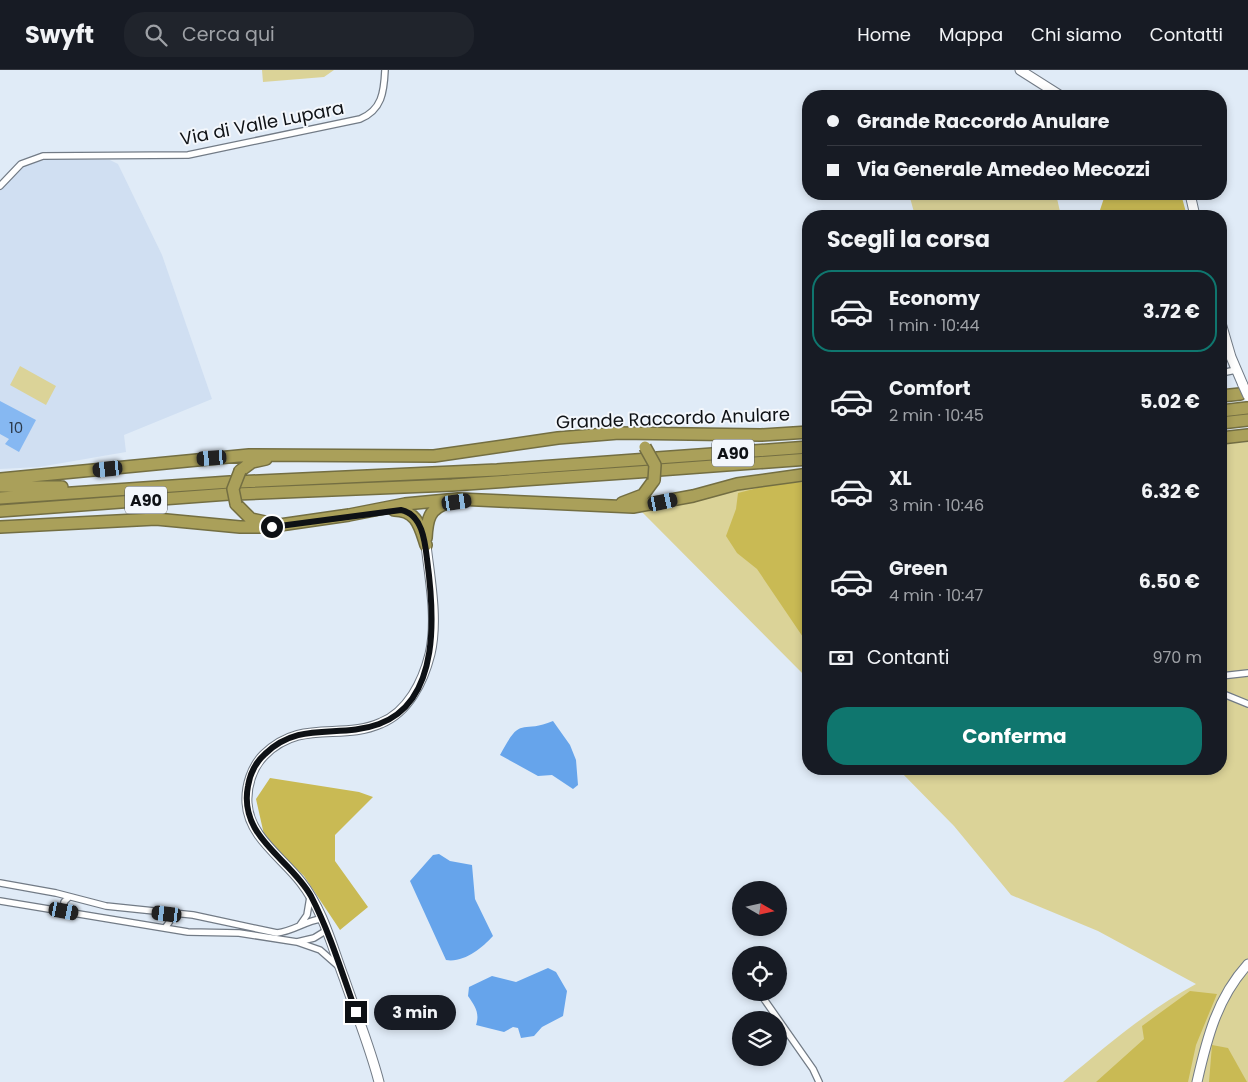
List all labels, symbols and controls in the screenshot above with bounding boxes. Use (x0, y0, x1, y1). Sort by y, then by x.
search box (124, 12, 474, 57)
text: Swyft (25, 18, 94, 51)
icon: search (142, 21, 170, 49)
text: Cerca qui (182, 21, 275, 48)
text: Home (857, 22, 911, 47)
text: Mappa (939, 22, 1003, 47)
text: Chi siamo (1031, 22, 1122, 47)
text: Contatti (1150, 22, 1223, 47)
street label: Via di Valle Lupara (178, 95, 346, 151)
text: Grande Raccordo Anulare (857, 108, 1109, 135)
text: Via Generale Amedeo Mecozzi (857, 156, 1150, 183)
text: Scegli la corsa (827, 224, 990, 255)
text: Economy (889, 285, 980, 312)
icon: car (829, 289, 874, 334)
text: 3.72 € (1143, 298, 1200, 325)
text: 1 min · 10:44 (889, 314, 980, 337)
text: Comfort (889, 375, 971, 402)
icon: car (829, 379, 874, 424)
text: 5.02 € (1140, 388, 1200, 415)
street label: Grande Raccordo Anulare (556, 401, 790, 435)
text: 2 min · 10:45 (889, 404, 984, 427)
house number: 10 (9, 417, 23, 438)
road number: A90 (712, 439, 754, 466)
car (196, 449, 227, 467)
car (92, 460, 123, 478)
text: XL (889, 465, 912, 492)
icon: car (829, 469, 874, 514)
text: 6.32 € (1141, 478, 1200, 505)
road number: A90 (125, 486, 167, 514)
car (441, 492, 472, 512)
car (646, 492, 679, 512)
text: 3 min · 10:46 (889, 494, 984, 517)
route start (261, 516, 283, 538)
text: Green (889, 555, 948, 582)
icon: car (829, 559, 874, 604)
text: 6.50 € (1139, 568, 1200, 595)
text: 4 min · 10:47 (889, 584, 983, 607)
icon: cash (827, 644, 855, 672)
text: Contanti (867, 644, 950, 671)
text: 970 m (1152, 646, 1202, 669)
button: Conferma (827, 707, 1202, 765)
north arrow (732, 881, 788, 936)
map controls (732, 881, 787, 1066)
car (47, 901, 80, 921)
car (151, 905, 182, 923)
button: locate (732, 946, 787, 1001)
callout: 3 min (374, 994, 456, 1030)
route end (345, 1001, 367, 1023)
text: 3 min (392, 1001, 438, 1024)
button: layers (732, 1011, 787, 1066)

